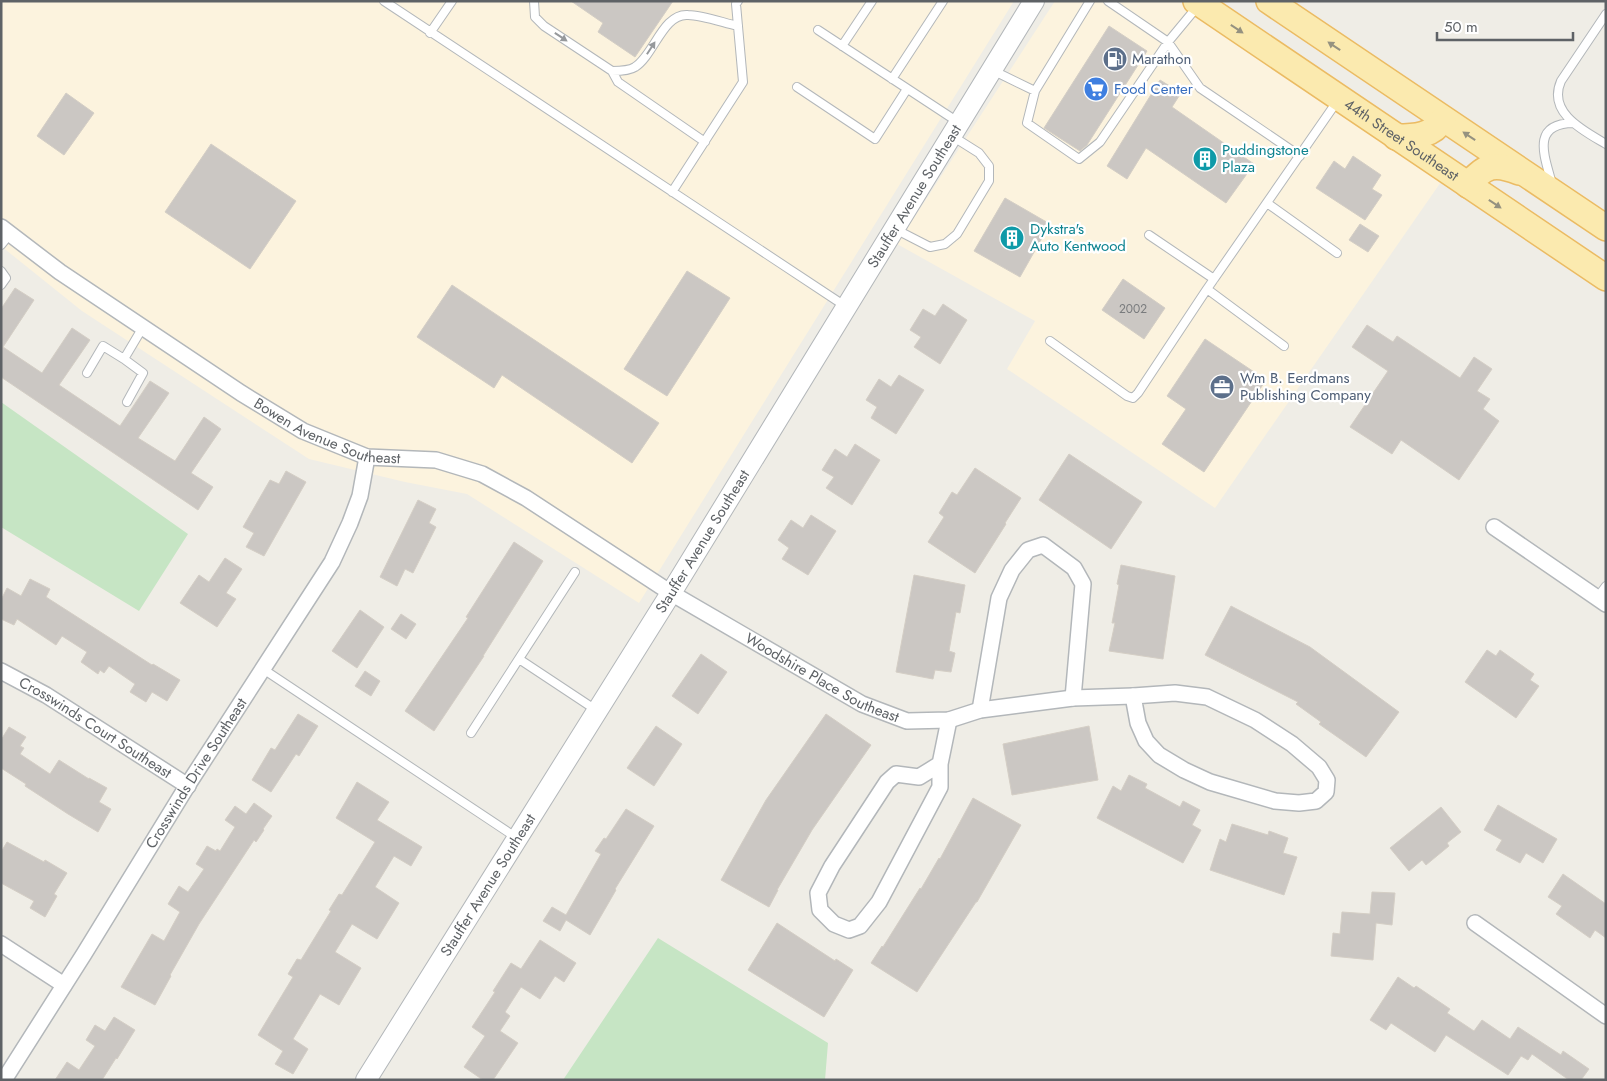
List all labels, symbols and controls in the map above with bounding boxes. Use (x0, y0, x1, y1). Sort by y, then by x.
scale bar (1437, 10, 1573, 42)
text: 50 m (1444, 16, 1478, 38)
one-way arrow (1230, 24, 1243, 34)
one-way arrow (554, 32, 567, 42)
one-way arrow (1328, 41, 1341, 50)
one-way arrow (646, 42, 656, 55)
fuel station icon: Marathon (1102, 46, 1128, 72)
place label: Marathon (1132, 48, 1191, 70)
supermarket icon: Food Center (1083, 76, 1109, 102)
place label: Food Center (1114, 78, 1194, 100)
street label: 44th Street Southeast (1340, 93, 1464, 187)
street label: Stauffer Avenue Southeast (862, 120, 967, 272)
one-way arrow (1462, 132, 1476, 141)
place label: Puddingstone Plaza (1222, 139, 1309, 178)
building icon: Puddingstone Plaza (1192, 146, 1218, 172)
one-way arrow (1488, 199, 1502, 209)
place label: Dykstra's Auto Kentwood (1030, 218, 1126, 257)
building icon: Dykstra's Auto Kentwood (999, 225, 1025, 251)
house number: 2002 (1119, 300, 1147, 318)
place label: Wm B. Eerdmans Publishing Company (1240, 367, 1371, 406)
office icon: Wm B. Eerdmans Publishing Company (1209, 374, 1235, 400)
street label: Bowen Avenue Southeast (250, 392, 401, 469)
street label: Stauffer Avenue Southeast (650, 465, 755, 617)
street label: Woodshire Place Southeast (741, 627, 903, 728)
street label: Crosswinds Court Southeast (15, 671, 176, 784)
street label: Crosswinds Drive Southeast (140, 693, 253, 853)
street label: Stauffer Avenue Southeast (435, 809, 541, 961)

